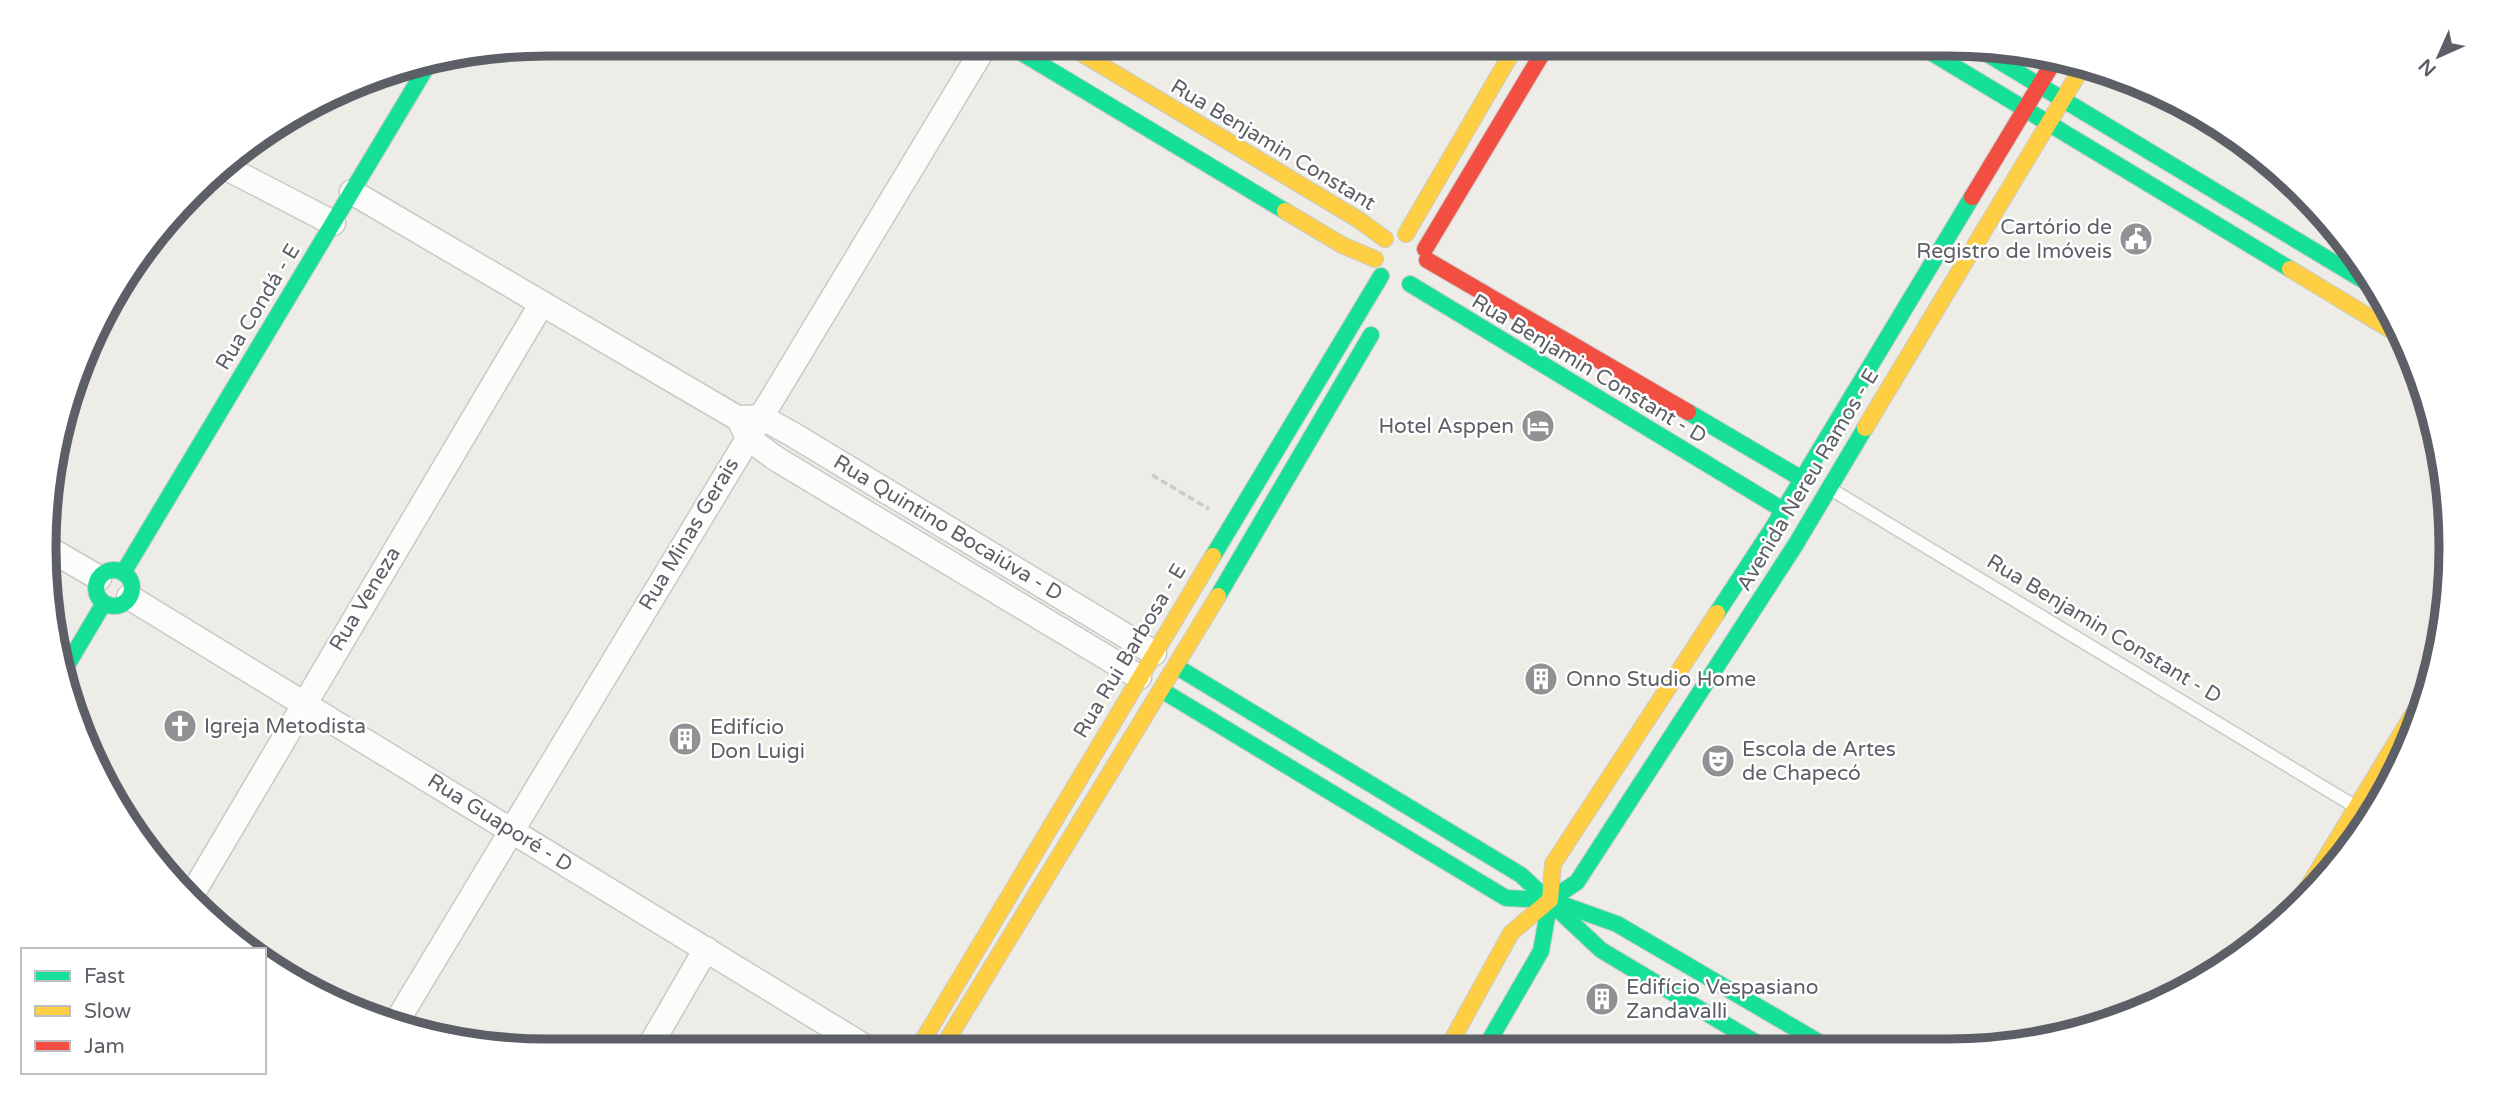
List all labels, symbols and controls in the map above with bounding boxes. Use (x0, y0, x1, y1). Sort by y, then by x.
north arrow (2404, 21, 2474, 91)
text: N (2415, 54, 2441, 80)
street label: Rua Benjamin Constant (1166, 74, 1380, 216)
place label: Cartório de Registro de Imóveis (1916, 215, 2112, 264)
public building icon: Cartório de Registro de Imóveis (2117, 220, 2155, 258)
street label: Rua Condá - E (211, 239, 305, 375)
street label: Rua Benjamin Constant - D (1467, 289, 1711, 449)
street label: Avenida Nereu Ramos - E (1732, 365, 1884, 595)
hotel icon: Hotel Asppen (1519, 407, 1557, 445)
place label: Hotel Asppen (1378, 414, 1514, 439)
street label: Rua Quintino Bocaiúva - D (829, 450, 1067, 606)
street label: Rua Minas Gerais (634, 453, 744, 615)
street label: Rua Veneza (324, 542, 406, 656)
street label: Rua Benjamin Constant - D (1982, 549, 2226, 709)
street label: Rua Rui Barbosa - E (1068, 559, 1192, 743)
building icon: Onno Studio Home (1522, 660, 1560, 698)
place label: Onno Studio Home (1566, 667, 1756, 692)
church icon: Igreja Metodista (161, 707, 199, 745)
place label: Igreja Metodista (204, 714, 366, 739)
place label: Edifício Don Luigi (710, 715, 805, 764)
building icon: Edifício Don Luigi (666, 720, 704, 758)
place label: Escola de Artes de Chapecó (1742, 737, 1896, 786)
theatre icon: Escola de Artes de Chapecó (1699, 742, 1737, 780)
street label: Rua Guaporé - D (423, 768, 577, 878)
legend (21, 948, 266, 1074)
text: Fast (84, 964, 125, 989)
place label: Edifício Vespasiano Zandavalli (1626, 975, 1819, 1024)
building icon: Edifício Vespasiano Zandavalli (1583, 980, 1621, 1018)
text: Slow (84, 999, 132, 1024)
text: Jam (84, 1034, 125, 1059)

